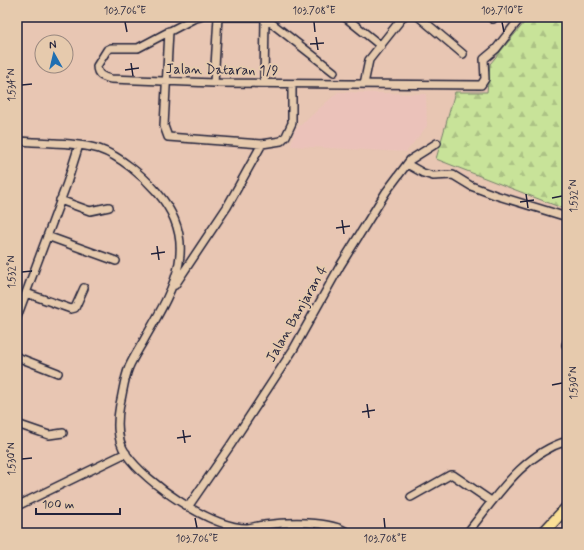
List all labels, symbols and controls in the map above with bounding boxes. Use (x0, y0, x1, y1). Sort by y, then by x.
text: 103.706°E (104, 4, 146, 18)
text: 103.708°E (292, 4, 336, 18)
text: 103.710°E (481, 4, 523, 18)
north arrow (34, 34, 74, 74)
text: N (48, 38, 57, 53)
street label: Jalan Dataran 1/9 (165, 60, 279, 80)
text: 1.534°N (5, 68, 19, 101)
text: 1.532°N (567, 179, 581, 213)
text: 1.532°N (5, 255, 19, 289)
street label: Jalan Banjaran 4 (262, 262, 332, 366)
text: 1.530°N (567, 366, 581, 400)
text: 1.530°N (5, 442, 19, 476)
scale bar (36, 490, 120, 516)
text: 100 m (42, 497, 74, 513)
text: 103.706°E (176, 532, 218, 546)
text: 103.708°E (363, 532, 407, 546)

